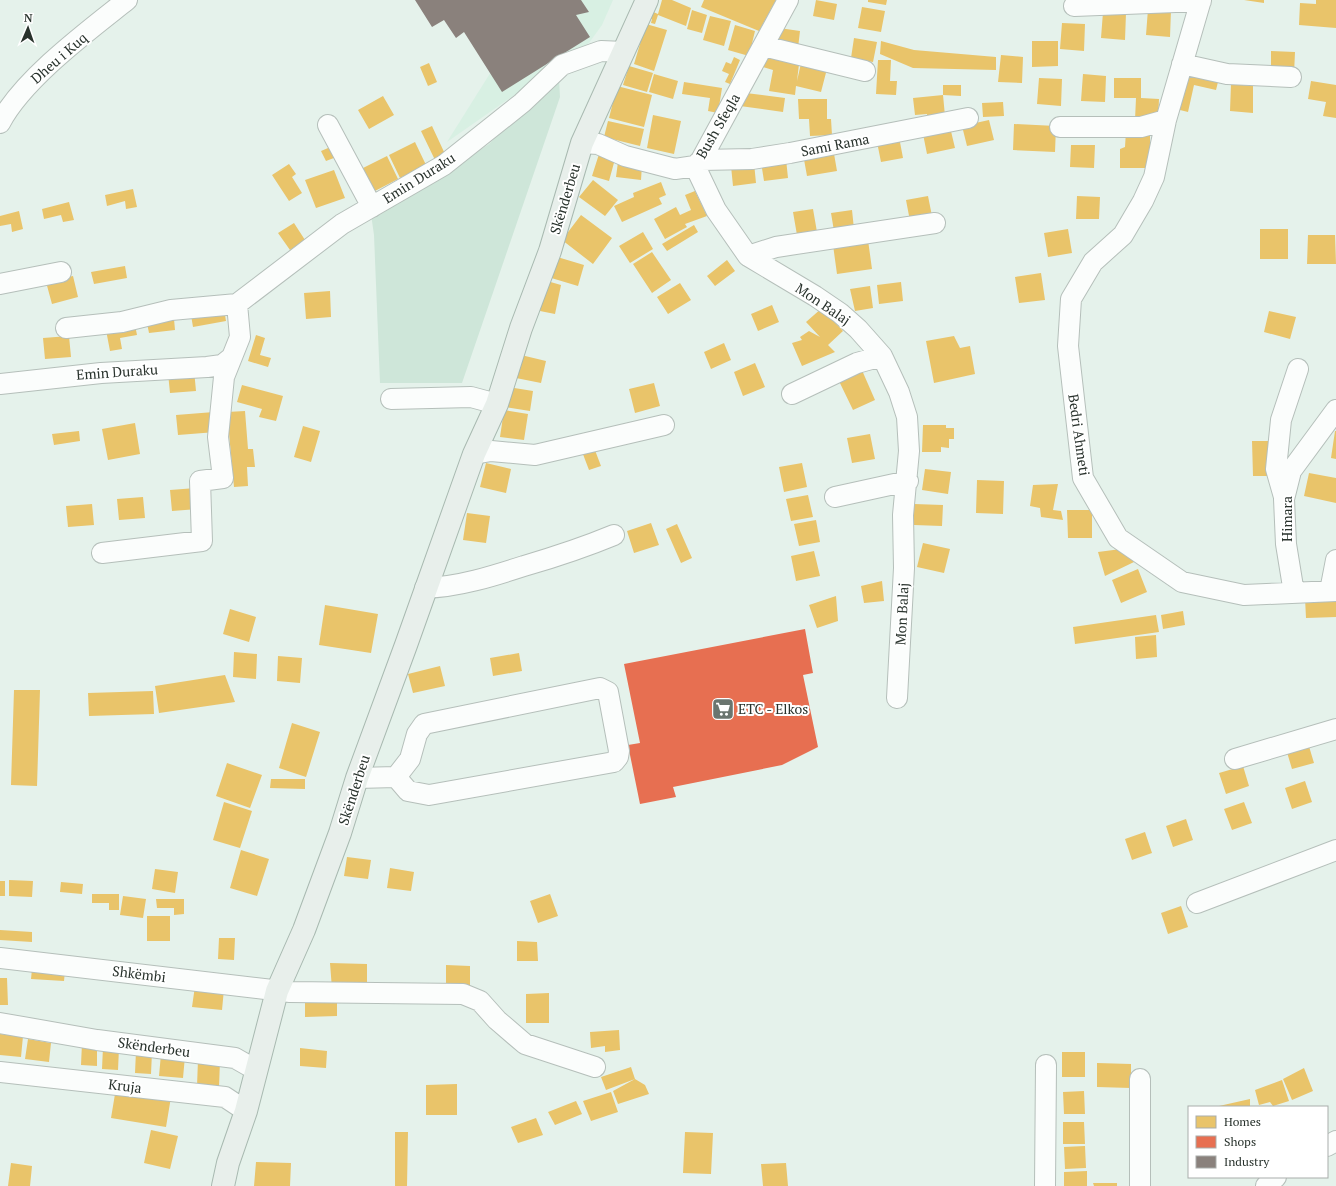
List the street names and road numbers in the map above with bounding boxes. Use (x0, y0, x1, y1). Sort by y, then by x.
street label: Dheu i Kuq (26, 28, 91, 87)
street label: Bush Sfeqla (691, 90, 744, 162)
street label: Sami Rama (799, 129, 871, 160)
street label: Emin Duraku (379, 148, 458, 207)
street label: Skënderbeu (545, 161, 584, 236)
street label: Mon Balaj (792, 278, 855, 329)
street label: Emin Duraku (75, 359, 158, 384)
street label: Bedri Ahmeti (1064, 393, 1095, 477)
street label: Himara (1277, 496, 1296, 542)
street label: Mon Balaj (890, 582, 913, 646)
street label: Skënderbeu (333, 752, 374, 827)
street label: Shkëmbi (111, 961, 167, 986)
street label: Skënderbeu (117, 1032, 191, 1061)
street label: Kruja (107, 1074, 143, 1097)

